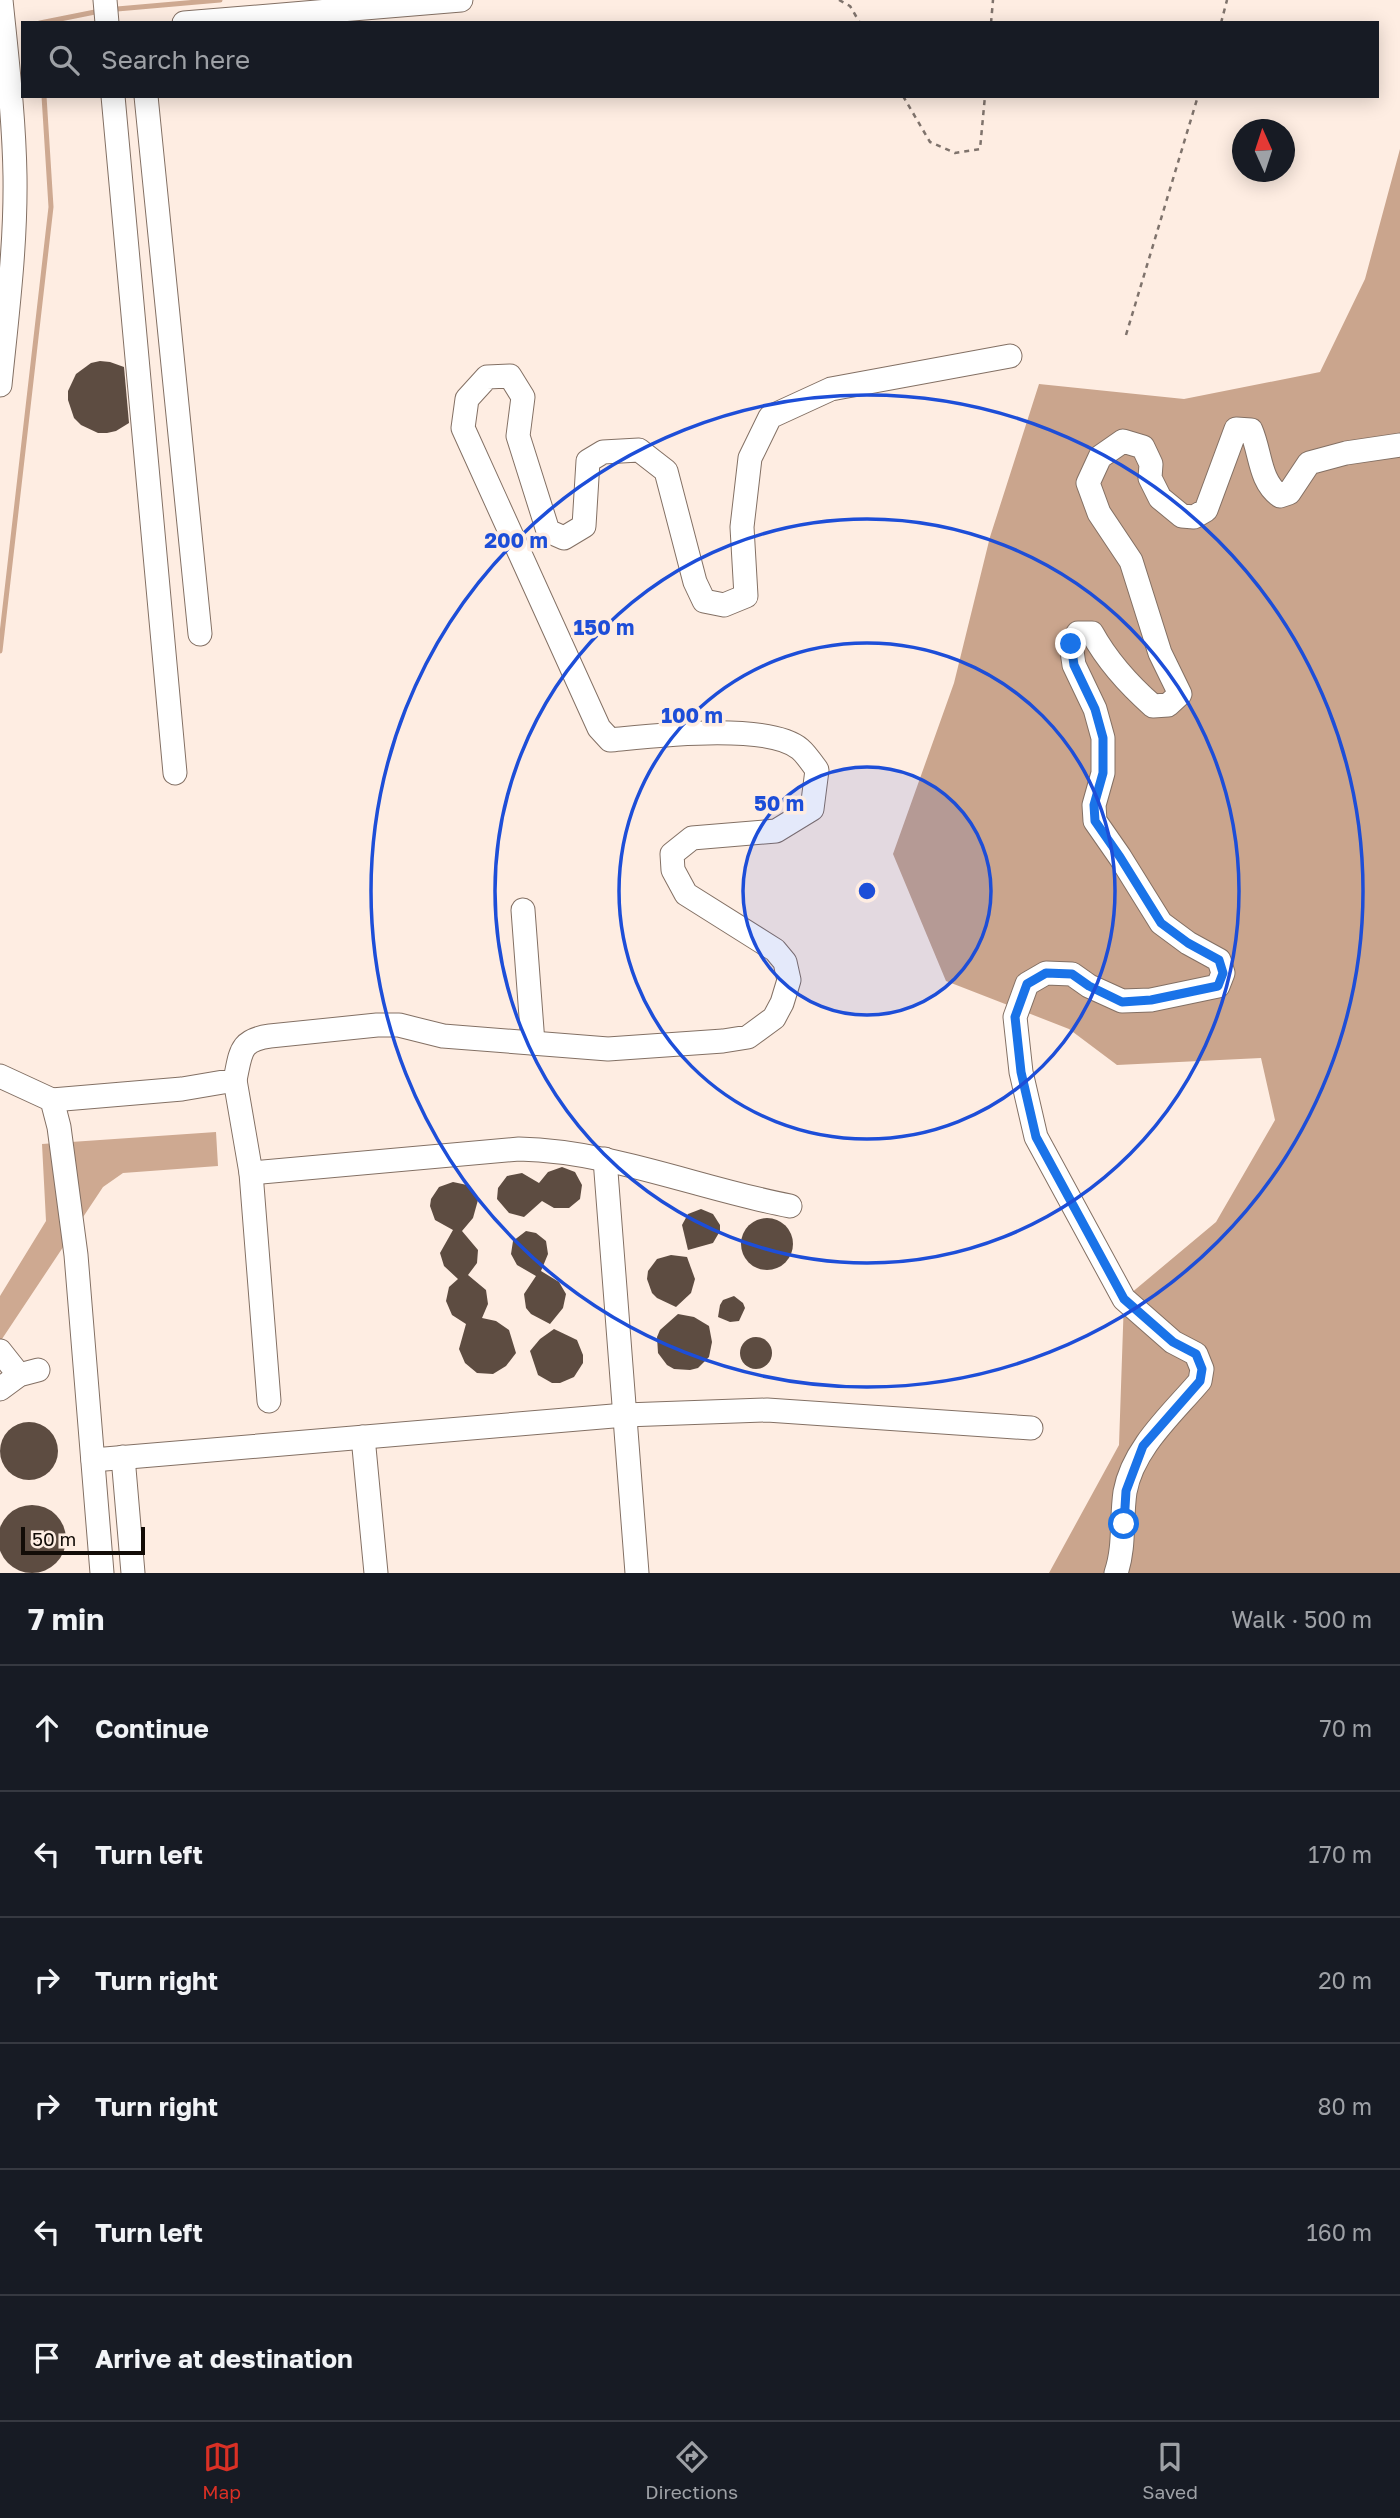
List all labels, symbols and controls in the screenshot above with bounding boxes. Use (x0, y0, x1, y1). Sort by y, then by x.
search box (21, 21, 1379, 98)
icon: search (45, 41, 83, 79)
text: Search here (101, 44, 250, 75)
north arrow (1232, 119, 1295, 182)
text: 200 m (484, 527, 548, 553)
text: 150 m (574, 614, 634, 640)
route end (1055, 628, 1086, 659)
text: 100 m (661, 702, 723, 728)
text: 50 m (754, 790, 804, 816)
centre of rings (855, 879, 879, 903)
route start (1108, 1508, 1139, 1539)
scale bar (21, 1524, 145, 1556)
text: 50 m (32, 1527, 76, 1550)
text: 7 min (28, 1601, 104, 1637)
text: Walk · 500 m (1231, 1605, 1372, 1633)
icon: ahead (28, 1709, 66, 1747)
text: Continue (95, 1713, 209, 1744)
text: 70 m (1319, 1714, 1372, 1742)
icon: left (28, 1835, 66, 1873)
text: Turn left (95, 1839, 203, 1870)
text: 170 m (1308, 1840, 1372, 1868)
icon: right (28, 1961, 66, 1999)
text: Turn right (95, 1965, 218, 1996)
text: 20 m (1318, 1966, 1372, 1994)
icon: right (28, 2087, 66, 2125)
text: Turn right (95, 2091, 218, 2122)
text: 80 m (1318, 2092, 1372, 2120)
icon: left (28, 2213, 66, 2251)
text: Turn left (95, 2217, 203, 2248)
text: 160 m (1307, 2218, 1372, 2246)
icon: arrive (28, 2339, 66, 2377)
text: Arrive at destination (95, 2343, 353, 2374)
tab: Map (202, 2438, 241, 2503)
tab: Directions (645, 2438, 738, 2503)
tab: Saved (1142, 2438, 1198, 2503)

